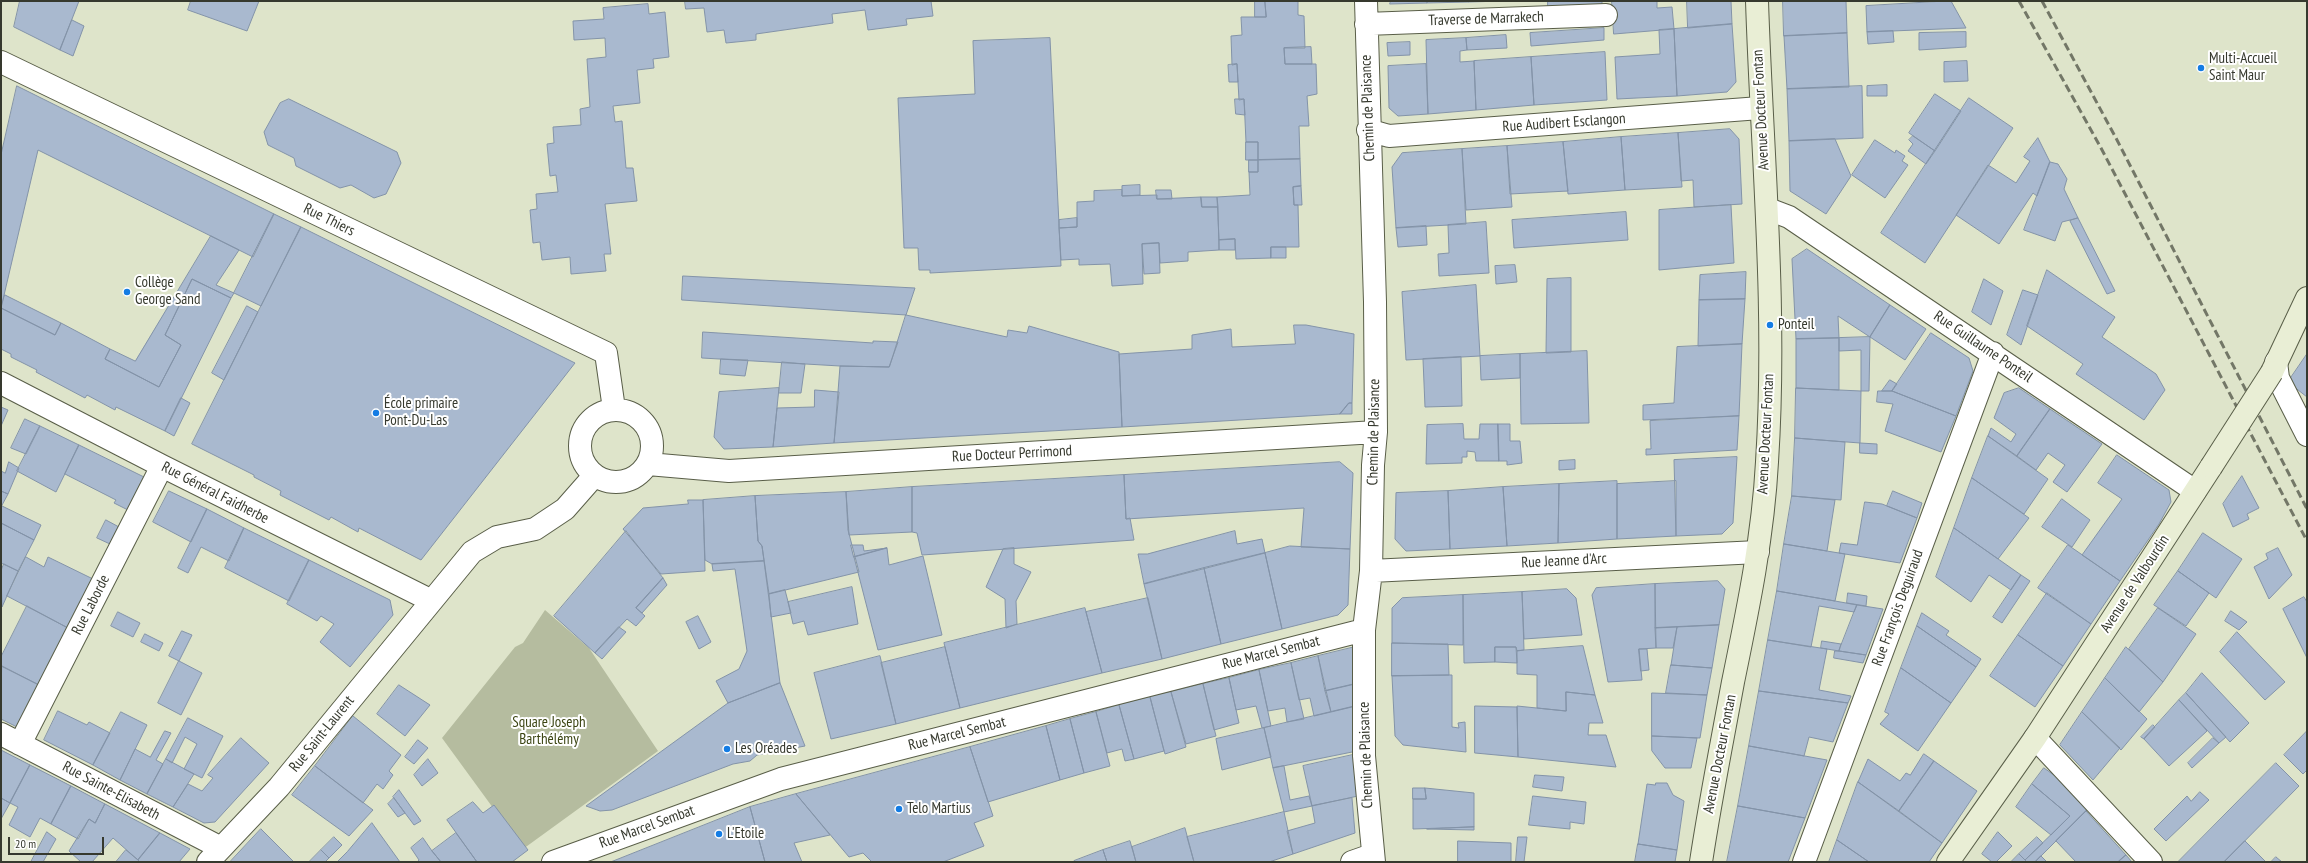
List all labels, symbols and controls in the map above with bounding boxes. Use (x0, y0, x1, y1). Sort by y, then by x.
street label: Traverse de Marrakech (1428, 8, 1544, 30)
street label: Avenue Docteur Fontan (1749, 49, 1773, 171)
place label: Multi-Accueil Saint Maur (2209, 50, 2277, 85)
street label: Chemin de Plaisance (1357, 54, 1379, 162)
marker: Multi-Accueil Saint Maur (2196, 63, 2206, 73)
street label: Rue Audibert Esclangon (1502, 110, 1626, 136)
street label: Rue Thiers (300, 200, 358, 240)
place label: Collège George Sand (135, 274, 200, 309)
marker: Collège George Sand (122, 287, 132, 297)
street label: Rue Guillaume Ponteil (1930, 307, 2036, 387)
place label: Ponteil (1778, 316, 1814, 334)
marker: Ponteil (1765, 320, 1775, 330)
street label: Avenue Docteur Fontan (1754, 373, 1778, 495)
street label: Chemin de Plaisance (1364, 378, 1384, 486)
place label: École primaire Pont-Du-Las (384, 395, 458, 430)
marker: École primaire Pont-Du-Las (371, 408, 381, 418)
street label: Rue Docteur Perrimond (952, 442, 1072, 466)
street label: Rue Général Faidherbe (158, 458, 272, 528)
street label: Avenue de Valbourdin (2097, 532, 2173, 636)
street label: Rue François Deguiraud (1869, 547, 1927, 669)
street label: Rue Jeanne d'Arc (1521, 550, 1607, 572)
street label: Rue Laborde (68, 572, 114, 638)
street label: Rue Marcel Sembat (1220, 632, 1322, 674)
street label: Rue Saint-Laurent (286, 692, 358, 776)
street label: Avenue Docteur Fontan (1700, 693, 1740, 815)
street label: Chemin de Plaisance (1355, 701, 1377, 809)
street label: Rue Marcel Sembat (906, 713, 1008, 755)
park label: Square Joseph Barthélémy (512, 714, 586, 749)
place label: Les Oréades (735, 740, 797, 758)
marker: Les Oréades (722, 744, 732, 754)
street label: Rue Sainte-Elisabeth (59, 758, 163, 824)
place label: Telo Martius (907, 800, 970, 818)
street label: Rue Marcel Sembat (597, 801, 697, 853)
marker: Telo Martius (894, 804, 904, 814)
place label: L'Etoile (727, 825, 764, 843)
scale bar (10, 829, 106, 855)
marker: L'Etoile (714, 829, 724, 839)
text: 20 m (15, 836, 36, 851)

